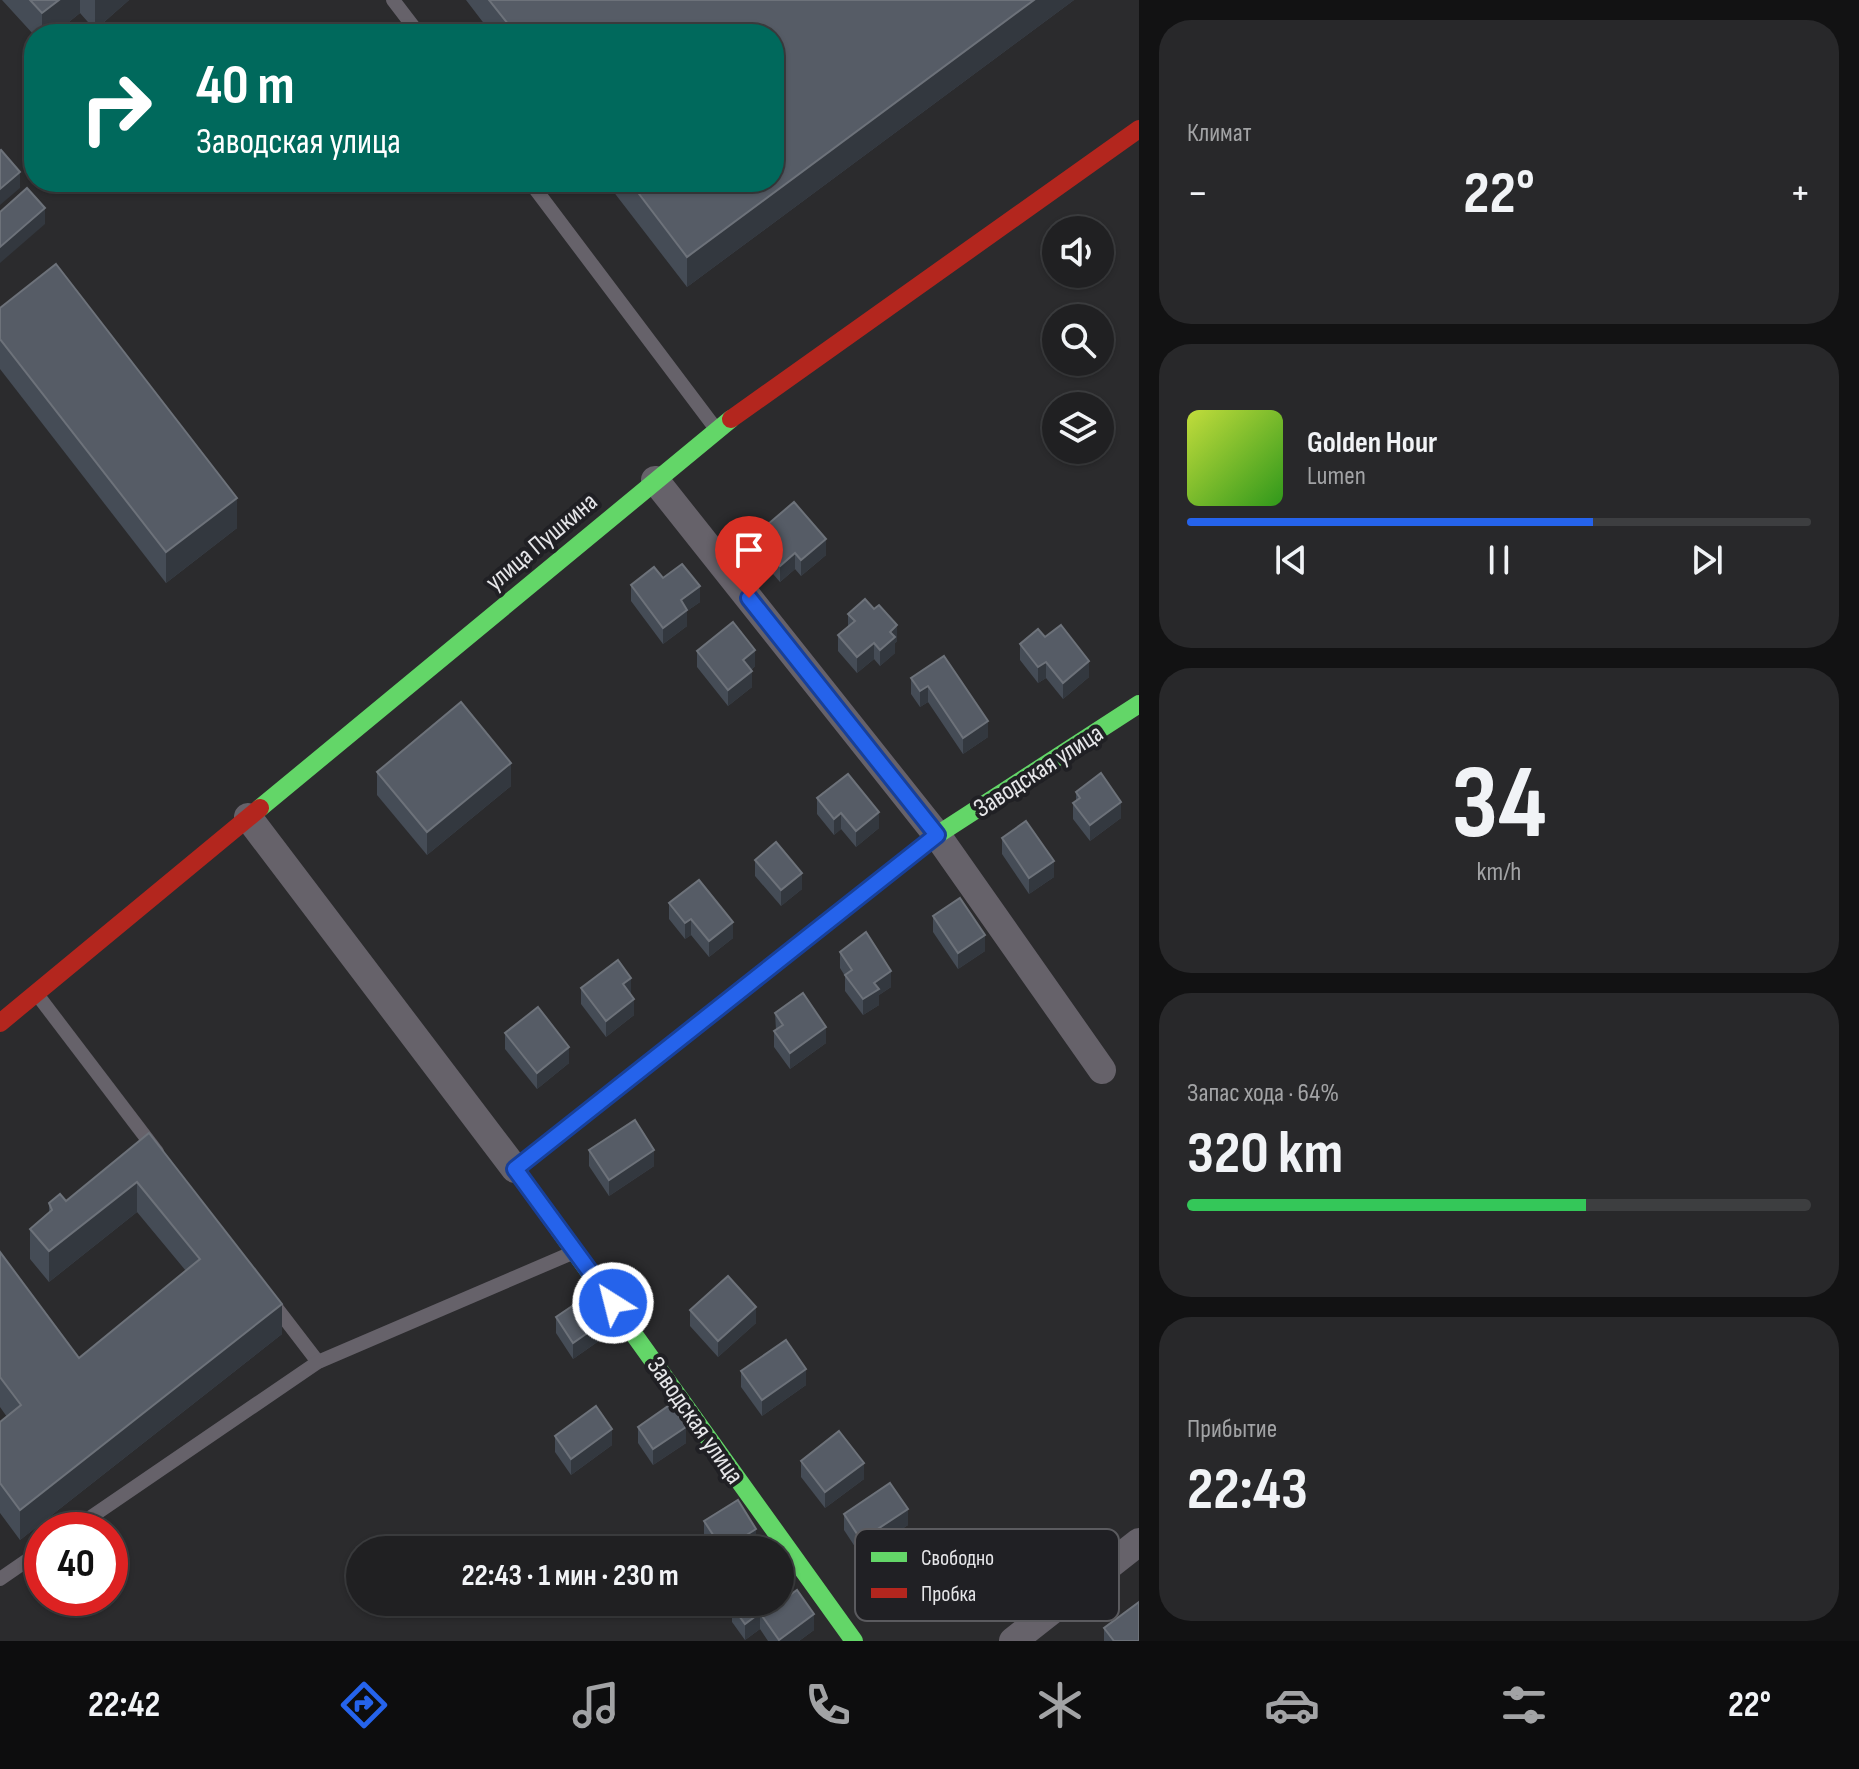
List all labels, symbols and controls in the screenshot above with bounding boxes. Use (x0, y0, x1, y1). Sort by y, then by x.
text: 40 m (196, 53, 295, 120)
icon: right (64, 56, 168, 160)
text: Климат (1187, 118, 1251, 149)
text: Заводская улица (196, 121, 401, 164)
text: 22° (1463, 158, 1535, 230)
text: − (1187, 167, 1209, 220)
text: + (1789, 167, 1811, 220)
map controls (1042, 216, 1114, 464)
button: sound (1042, 216, 1114, 288)
button: search (1042, 304, 1114, 376)
button: layers (1042, 392, 1114, 464)
text: Golden Hour (1307, 425, 1437, 461)
text: Lumen (1307, 461, 1366, 492)
street label: улица Пушкина (480, 486, 604, 598)
pin (715, 516, 783, 598)
icon: arrive (727, 528, 771, 572)
icon: previous (1269, 538, 1313, 582)
icon: pause (1477, 538, 1521, 582)
icon: next (1685, 538, 1729, 582)
street label: Заводская улица (968, 718, 1109, 825)
text: 34 (1451, 742, 1547, 867)
text: km/h (1477, 857, 1521, 888)
text: Запас хода · 64% (1187, 1078, 1339, 1109)
text: 320 km (1187, 1118, 1343, 1190)
position arrow (571, 1261, 655, 1345)
street label: Заводская улица (640, 1351, 750, 1490)
text: Прибытие (1187, 1414, 1277, 1445)
text: 22:43 (1187, 1454, 1308, 1526)
speed limit sign: 40 (24, 1512, 128, 1616)
legend (855, 1529, 1119, 1621)
text: Свободно (921, 1545, 994, 1572)
text: 22:43 · 1 мин · 230 m (461, 1558, 679, 1594)
text: Пробка (921, 1581, 976, 1608)
icon: directions (336, 1677, 392, 1733)
icon: music (568, 1677, 624, 1733)
icon: phone (800, 1677, 856, 1733)
icon: climate (1032, 1677, 1088, 1733)
icon: car (1264, 1677, 1320, 1733)
icon: filters (1496, 1677, 1552, 1733)
text: 22:42 (88, 1684, 160, 1727)
text: 22° (1728, 1684, 1771, 1727)

